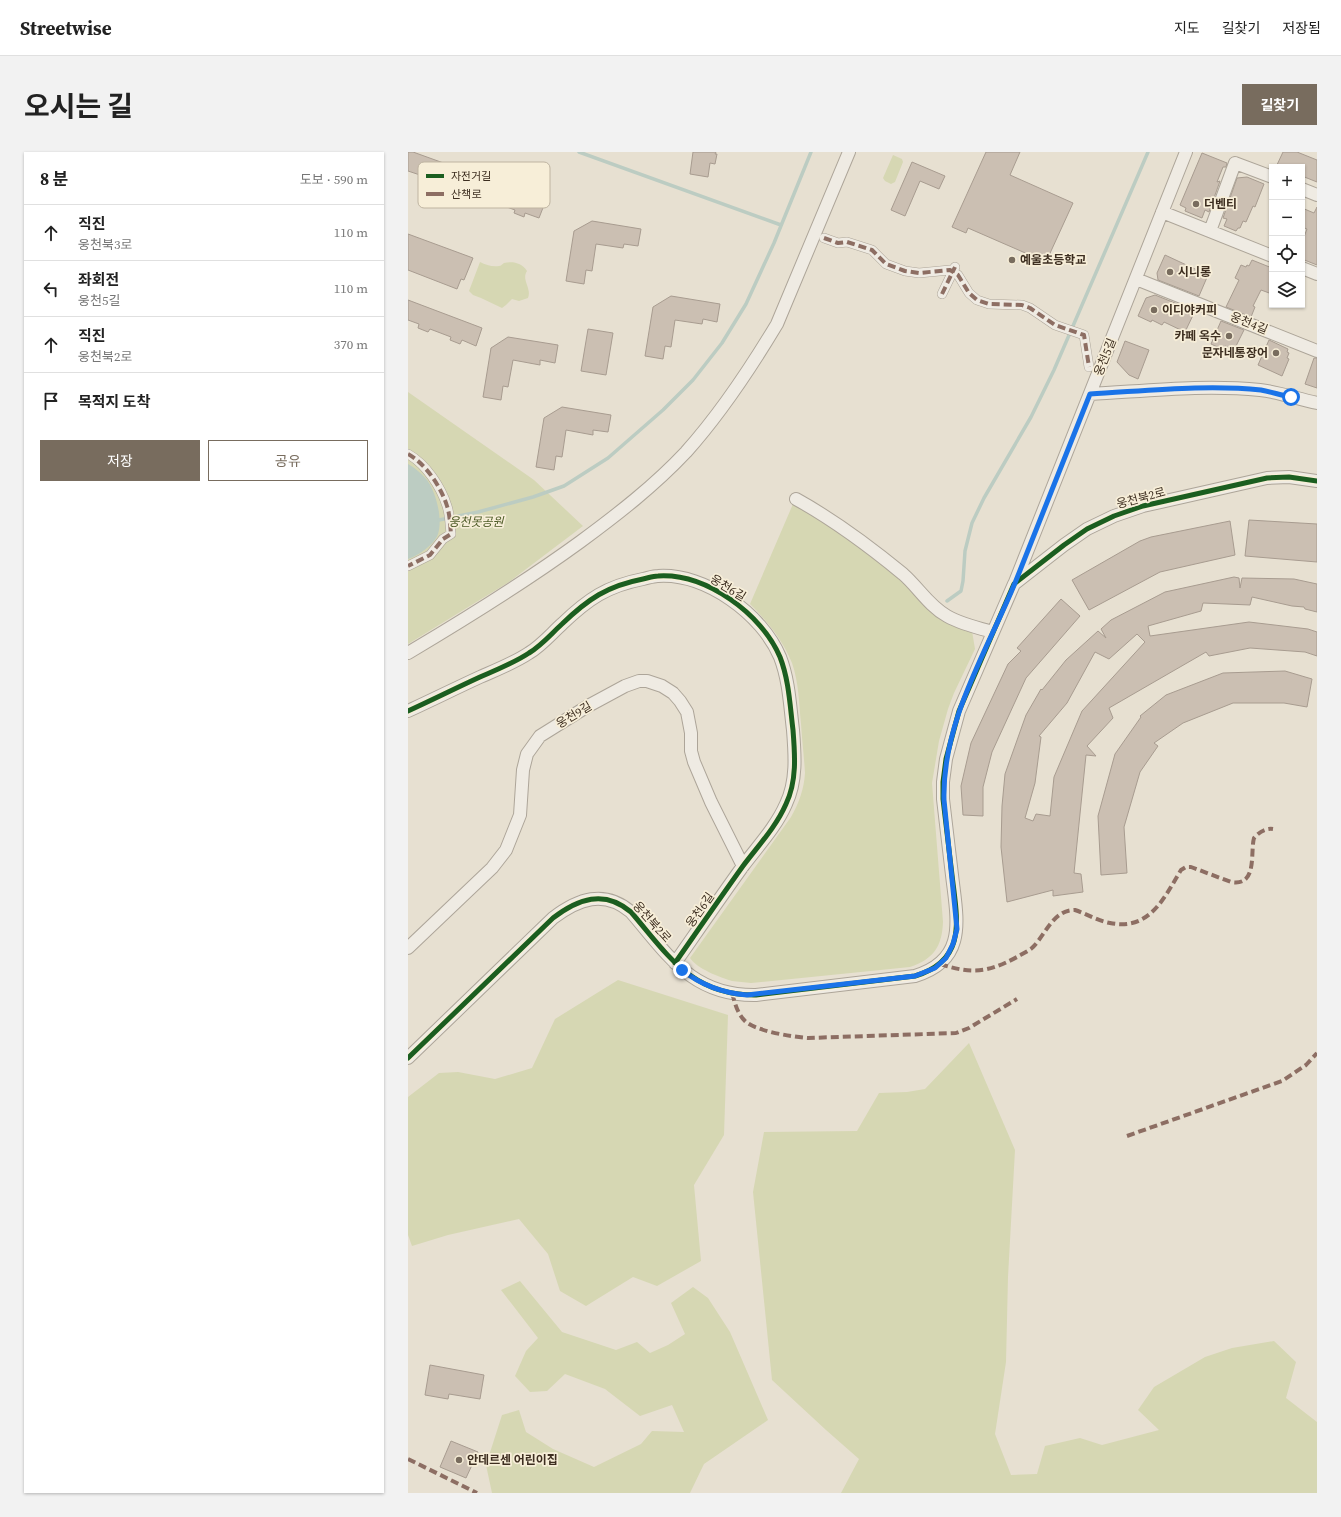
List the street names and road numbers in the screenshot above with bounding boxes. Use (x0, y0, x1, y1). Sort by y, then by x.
street label: 웅천4길 (1228, 308, 1270, 338)
street label: 웅천5길 (1090, 336, 1120, 378)
street label: 웅천북2로 (1115, 484, 1167, 512)
street label: 웅천6길 (707, 571, 749, 605)
street label: 웅천9길 (553, 698, 595, 732)
street label: 웅천6길 (682, 889, 718, 931)
street label: 웅천북2로 (629, 898, 675, 946)

